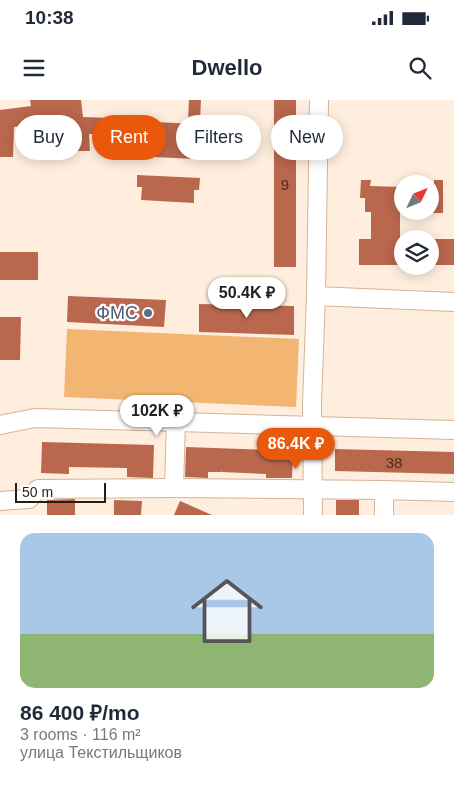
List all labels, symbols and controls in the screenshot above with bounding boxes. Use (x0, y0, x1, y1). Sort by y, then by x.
text: 10:38 (25, 7, 74, 28)
icon: menu (20, 54, 48, 82)
icon: search (406, 54, 434, 82)
text: Dwello (192, 55, 262, 80)
chip: Buy (15, 115, 82, 160)
chip: Rent (92, 115, 166, 160)
chip: Filters (176, 115, 261, 160)
chip: New (271, 115, 343, 160)
north arrow (394, 175, 439, 220)
map controls (394, 175, 439, 275)
house number: 9 (281, 176, 289, 193)
button: layers (394, 230, 439, 275)
pin: 50.4K ₽ (201, 276, 293, 319)
text: 50.4K ₽ (219, 284, 275, 301)
place label: ФМС (96, 303, 138, 323)
marker: ФМС (142, 307, 154, 319)
pin: 102K ₽ (116, 394, 198, 437)
text: 102K ₽ (131, 402, 183, 419)
pin: 86.4K ₽ (250, 428, 342, 470)
text: 86.4K ₽ (268, 435, 324, 452)
house number: 38 (386, 454, 402, 471)
scale bar (15, 480, 106, 503)
text: 50 m (22, 484, 53, 500)
icon: home (182, 566, 272, 656)
text: 86 400 ₽/mo (20, 701, 140, 724)
text: 3 rooms · 116 m² (20, 726, 141, 743)
text: улица Текстильщиков (20, 744, 182, 761)

